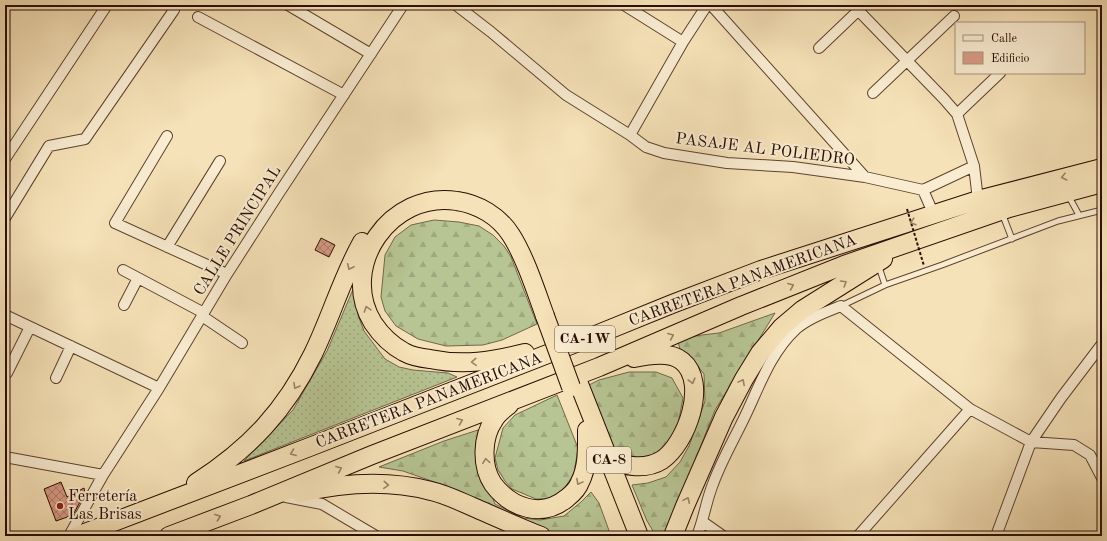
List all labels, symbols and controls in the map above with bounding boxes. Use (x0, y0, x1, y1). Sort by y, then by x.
legend (955, 22, 1085, 74)
text: Calle (991, 33, 1017, 45)
text: Edificio (991, 53, 1030, 65)
street label: PASAJE AL POLIEDRO (674, 131, 856, 169)
street label: CALLE PRINCIPAL (192, 163, 284, 299)
one-way arrow (1061, 172, 1068, 181)
one-way arrow (909, 217, 916, 226)
street label: CARRETERA PANAMERICANA (627, 232, 859, 330)
one-way arrow (347, 263, 355, 271)
one-way arrow (840, 281, 847, 288)
one-way arrow (787, 283, 795, 291)
one-way arrow (363, 305, 372, 312)
road number: CA-1W (555, 326, 615, 352)
one-way arrow (667, 333, 675, 341)
street label: CARRETERA PANAMERICANA (314, 350, 544, 452)
one-way arrow (471, 358, 477, 367)
one-way arrow (688, 378, 696, 385)
one-way arrow (738, 379, 745, 386)
one-way arrow (293, 381, 300, 389)
one-way arrow (456, 418, 463, 426)
road number: CA-8 (587, 447, 631, 473)
one-way arrow (289, 449, 296, 457)
one-way arrow (482, 458, 491, 464)
one-way arrow (335, 465, 342, 473)
one-way arrow (576, 478, 584, 485)
one-way arrow (383, 481, 389, 489)
place label: Ferretería Las Brisas (68, 489, 142, 523)
one-way arrow (682, 496, 690, 504)
marker: Ferretería Las Brisas (55, 501, 65, 511)
one-way arrow (215, 514, 222, 522)

